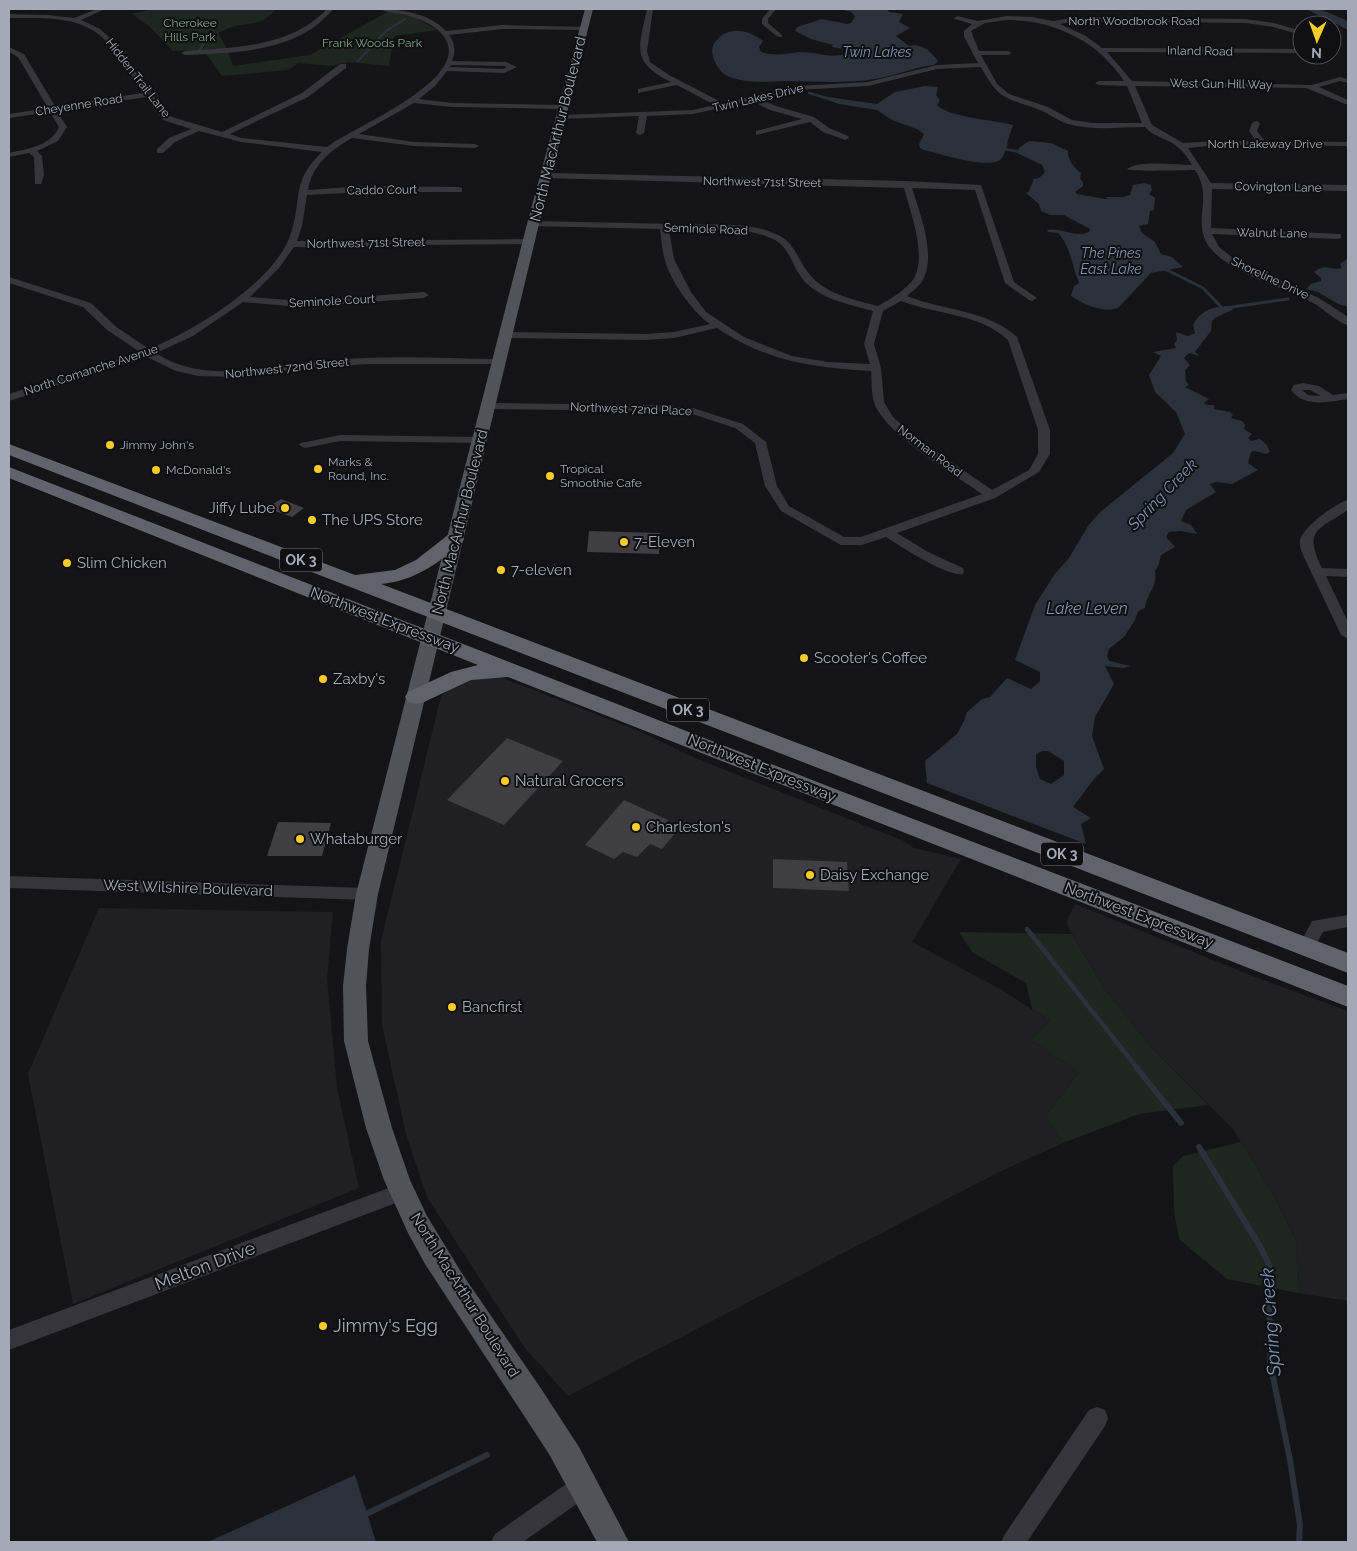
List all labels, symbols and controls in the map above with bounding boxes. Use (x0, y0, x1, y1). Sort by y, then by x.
street label: North Woodbrook Road (1068, 14, 1200, 28)
north arrow (1292, 15, 1342, 65)
park label: Cherokee Hills Park (163, 16, 217, 44)
street label: North MacArthur Boulevard (526, 34, 590, 224)
street label: Hidden Trail Lane (103, 36, 173, 120)
park label: Frank Woods Park (322, 36, 423, 50)
street label: Inland Road (1167, 43, 1233, 59)
water label: Twin Lakes (842, 44, 912, 60)
text: N (1311, 45, 1322, 61)
street label: West Gun Hill Way (1170, 76, 1273, 92)
street label: Twin Lakes Drive (711, 81, 805, 115)
street label: Cheyenne Road (34, 91, 124, 119)
street label: North Lakeway Drive (1208, 137, 1322, 151)
street label: Northwest 71st Street (703, 174, 821, 190)
street label: Covington Lane (1234, 179, 1322, 195)
street label: Caddo Court (347, 182, 417, 198)
street label: Seminole Road (664, 221, 748, 237)
street label: Walnut Lane (1237, 225, 1307, 241)
street label: Northwest 71st Street (307, 235, 425, 251)
water label: The Pines East Lake (1080, 245, 1142, 277)
street label: Shoreline Drive (1229, 254, 1311, 302)
street label: Seminole Court (289, 292, 375, 310)
street label: North Comanche Avenue (22, 342, 160, 398)
street label: Northwest 72nd Street (224, 355, 350, 381)
street label: Northwest 72nd Place (570, 400, 692, 418)
street label: Norman Road (895, 422, 965, 480)
street label: North MacArthur Boulevard (428, 427, 492, 617)
place label: Jimmy John's (120, 438, 194, 452)
marker: Jimmy John's (104, 439, 116, 451)
place label: Marks & Round, Inc. (328, 455, 389, 483)
water label: Spring Creek (1123, 455, 1201, 535)
place label: Tropical Smoothie Cafe (560, 462, 642, 490)
place label: McDonald's (166, 463, 231, 477)
marker: Marks & Round, Inc. (312, 463, 324, 475)
marker: McDonald's (150, 464, 162, 476)
marker: Tropical Smoothie Cafe (544, 470, 556, 482)
place label: Jiffy Lube (209, 499, 275, 517)
marker: Jiffy Lube (279, 502, 291, 514)
place label: The UPS Store (322, 511, 423, 529)
marker: The UPS Store (306, 514, 318, 526)
place label: 7-Eleven (634, 533, 695, 551)
marker: 7-Eleven (618, 536, 630, 548)
road number: OK 3 (280, 548, 322, 572)
place label: Slim Chicken (77, 554, 167, 572)
marker: Slim Chicken (61, 557, 73, 569)
place label: 7-eleven (511, 561, 572, 579)
marker: 7-eleven (495, 564, 507, 576)
street label: Northwest Expressway (308, 583, 462, 657)
water label: Lake Leven (1046, 599, 1128, 618)
place label: Scooter's Coffee (814, 649, 927, 667)
marker: Scooter's Coffee (798, 652, 810, 664)
place label: Zaxby's (333, 670, 385, 688)
marker: Zaxby's (317, 673, 329, 685)
road number: OK 3 (667, 698, 709, 722)
street label: Northwest Expressway (685, 730, 839, 806)
place label: Natural Grocers (515, 772, 624, 790)
marker: Natural Grocers (499, 775, 511, 787)
place label: Charleston's (646, 818, 731, 836)
marker: Charleston's (630, 821, 642, 833)
place label: Whataburger (310, 830, 403, 848)
marker: Whataburger (294, 833, 306, 845)
road number: OK 3 (1041, 842, 1083, 866)
place label: Daisy Exchange (820, 866, 929, 884)
marker: Daisy Exchange (804, 869, 816, 881)
street label: West Wilshire Boulevard (103, 876, 273, 900)
street label: Northwest Expressway (1062, 878, 1216, 952)
place label: Bancfirst (462, 998, 522, 1016)
marker: Bancfirst (446, 1001, 458, 1013)
street label: North MacArthur Boulevard (407, 1210, 523, 1380)
street label: Melton Drive (152, 1237, 258, 1294)
water label: Spring Creek (1255, 1267, 1285, 1378)
place label: Jimmy's Egg (333, 1315, 438, 1336)
marker: Jimmy's Egg (317, 1320, 329, 1332)

